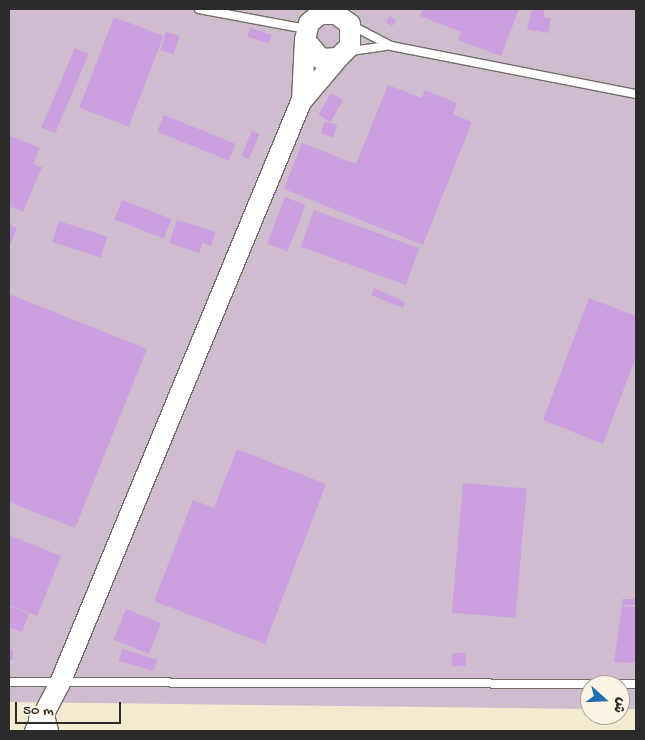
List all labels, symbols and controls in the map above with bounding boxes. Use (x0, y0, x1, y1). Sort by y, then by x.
north arrow (580, 675, 630, 725)
scale bar (18, 692, 124, 724)
text: ش (608, 695, 629, 715)
text: 50 m (23, 702, 54, 720)

